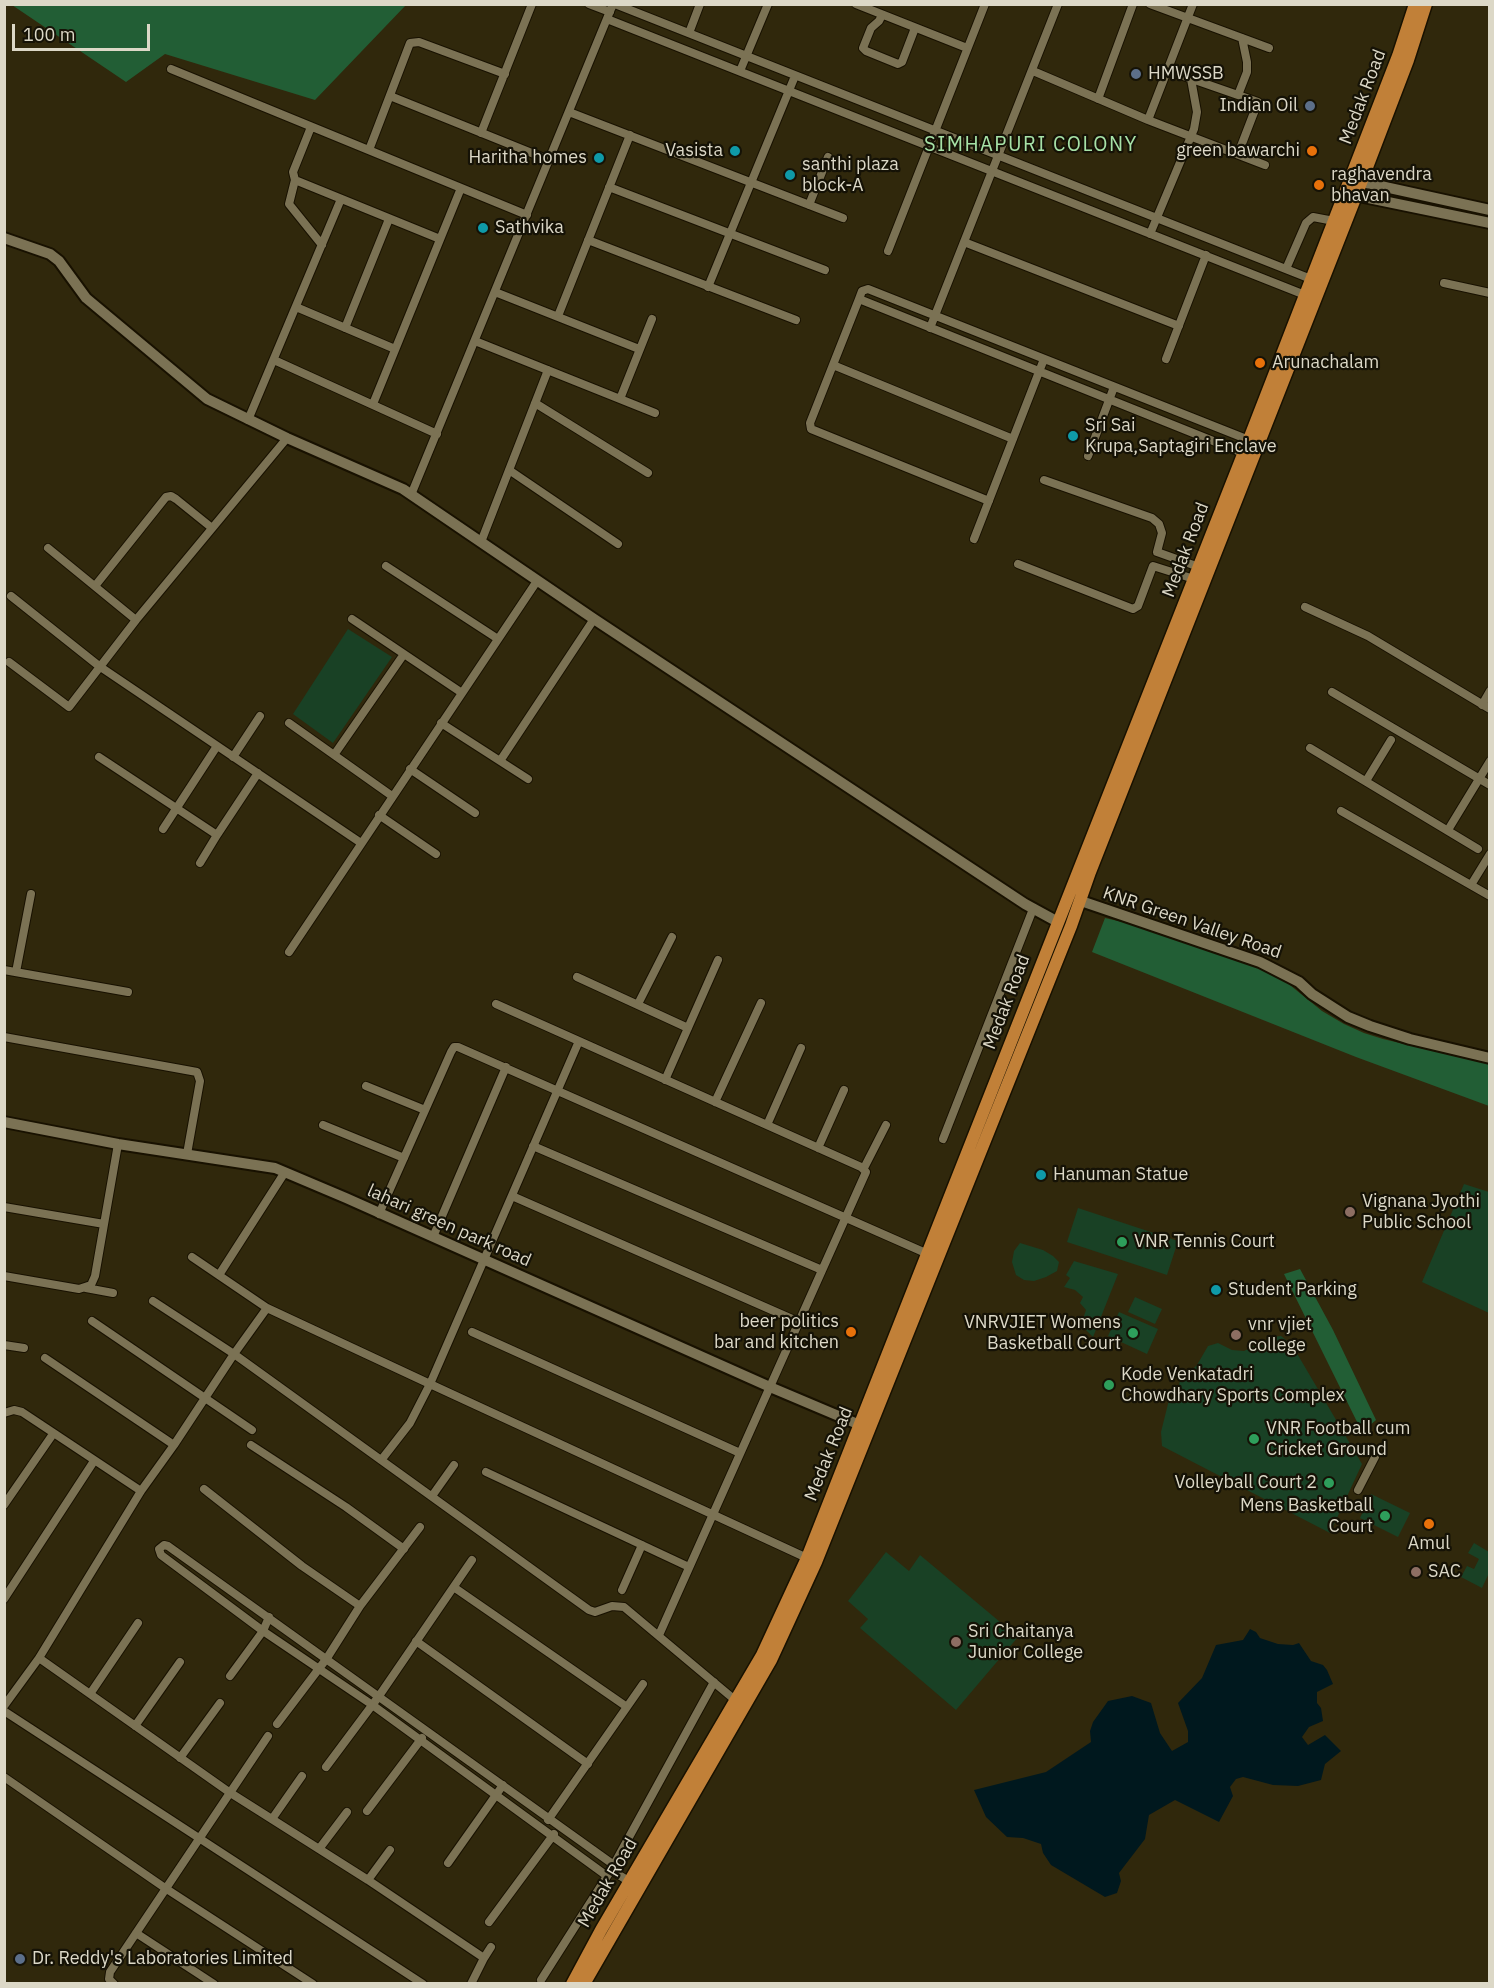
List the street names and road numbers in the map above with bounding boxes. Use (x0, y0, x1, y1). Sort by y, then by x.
street label: Medak Road (1335, 47, 1391, 147)
street label: Medak Road (1158, 500, 1214, 600)
street label: KNR Green Valley Road (1100, 882, 1284, 964)
street label: Medak Road (979, 952, 1035, 1052)
street label: lahari green park road (364, 1180, 534, 1272)
street label: Medak Road (800, 1404, 858, 1504)
street label: Medak Road (574, 1834, 642, 1932)

